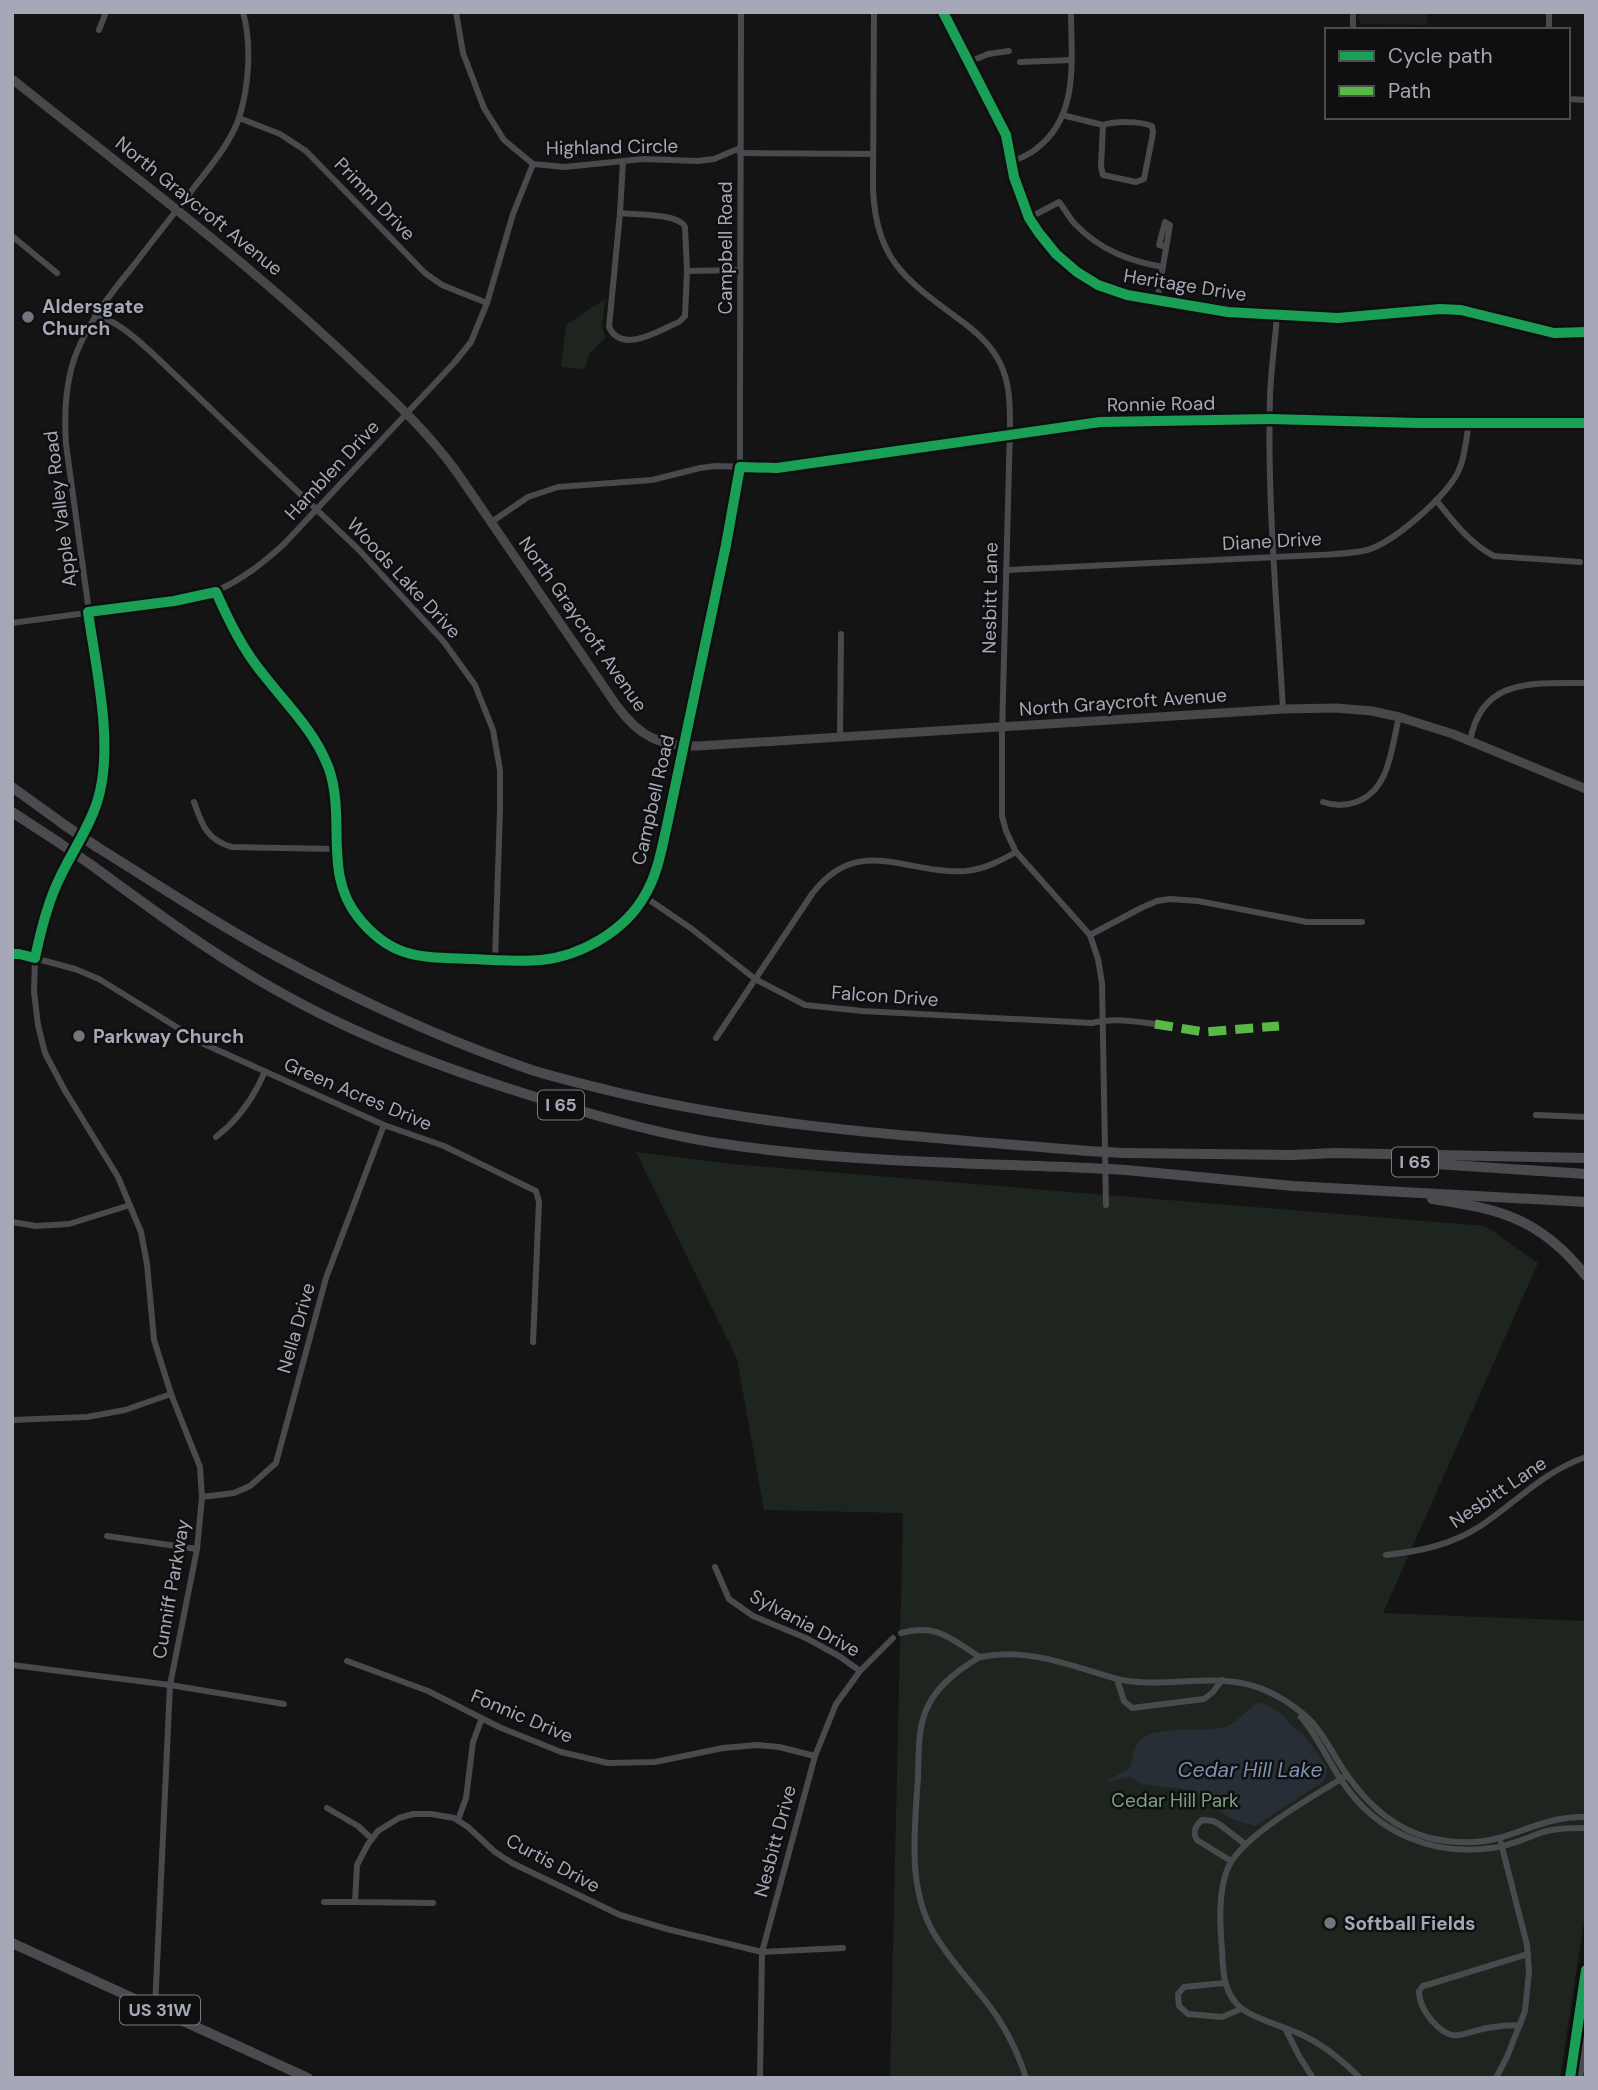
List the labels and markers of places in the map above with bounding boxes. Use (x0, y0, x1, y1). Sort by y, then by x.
place label: Aldersgate Church (42, 294, 144, 341)
marker: Aldersgate Church (20, 309, 36, 325)
place label: Parkway Church (93, 1024, 244, 1049)
marker: Parkway Church (71, 1028, 87, 1044)
place label: Softball Fields (1344, 1911, 1475, 1936)
marker: Softball Fields (1322, 1915, 1338, 1931)

